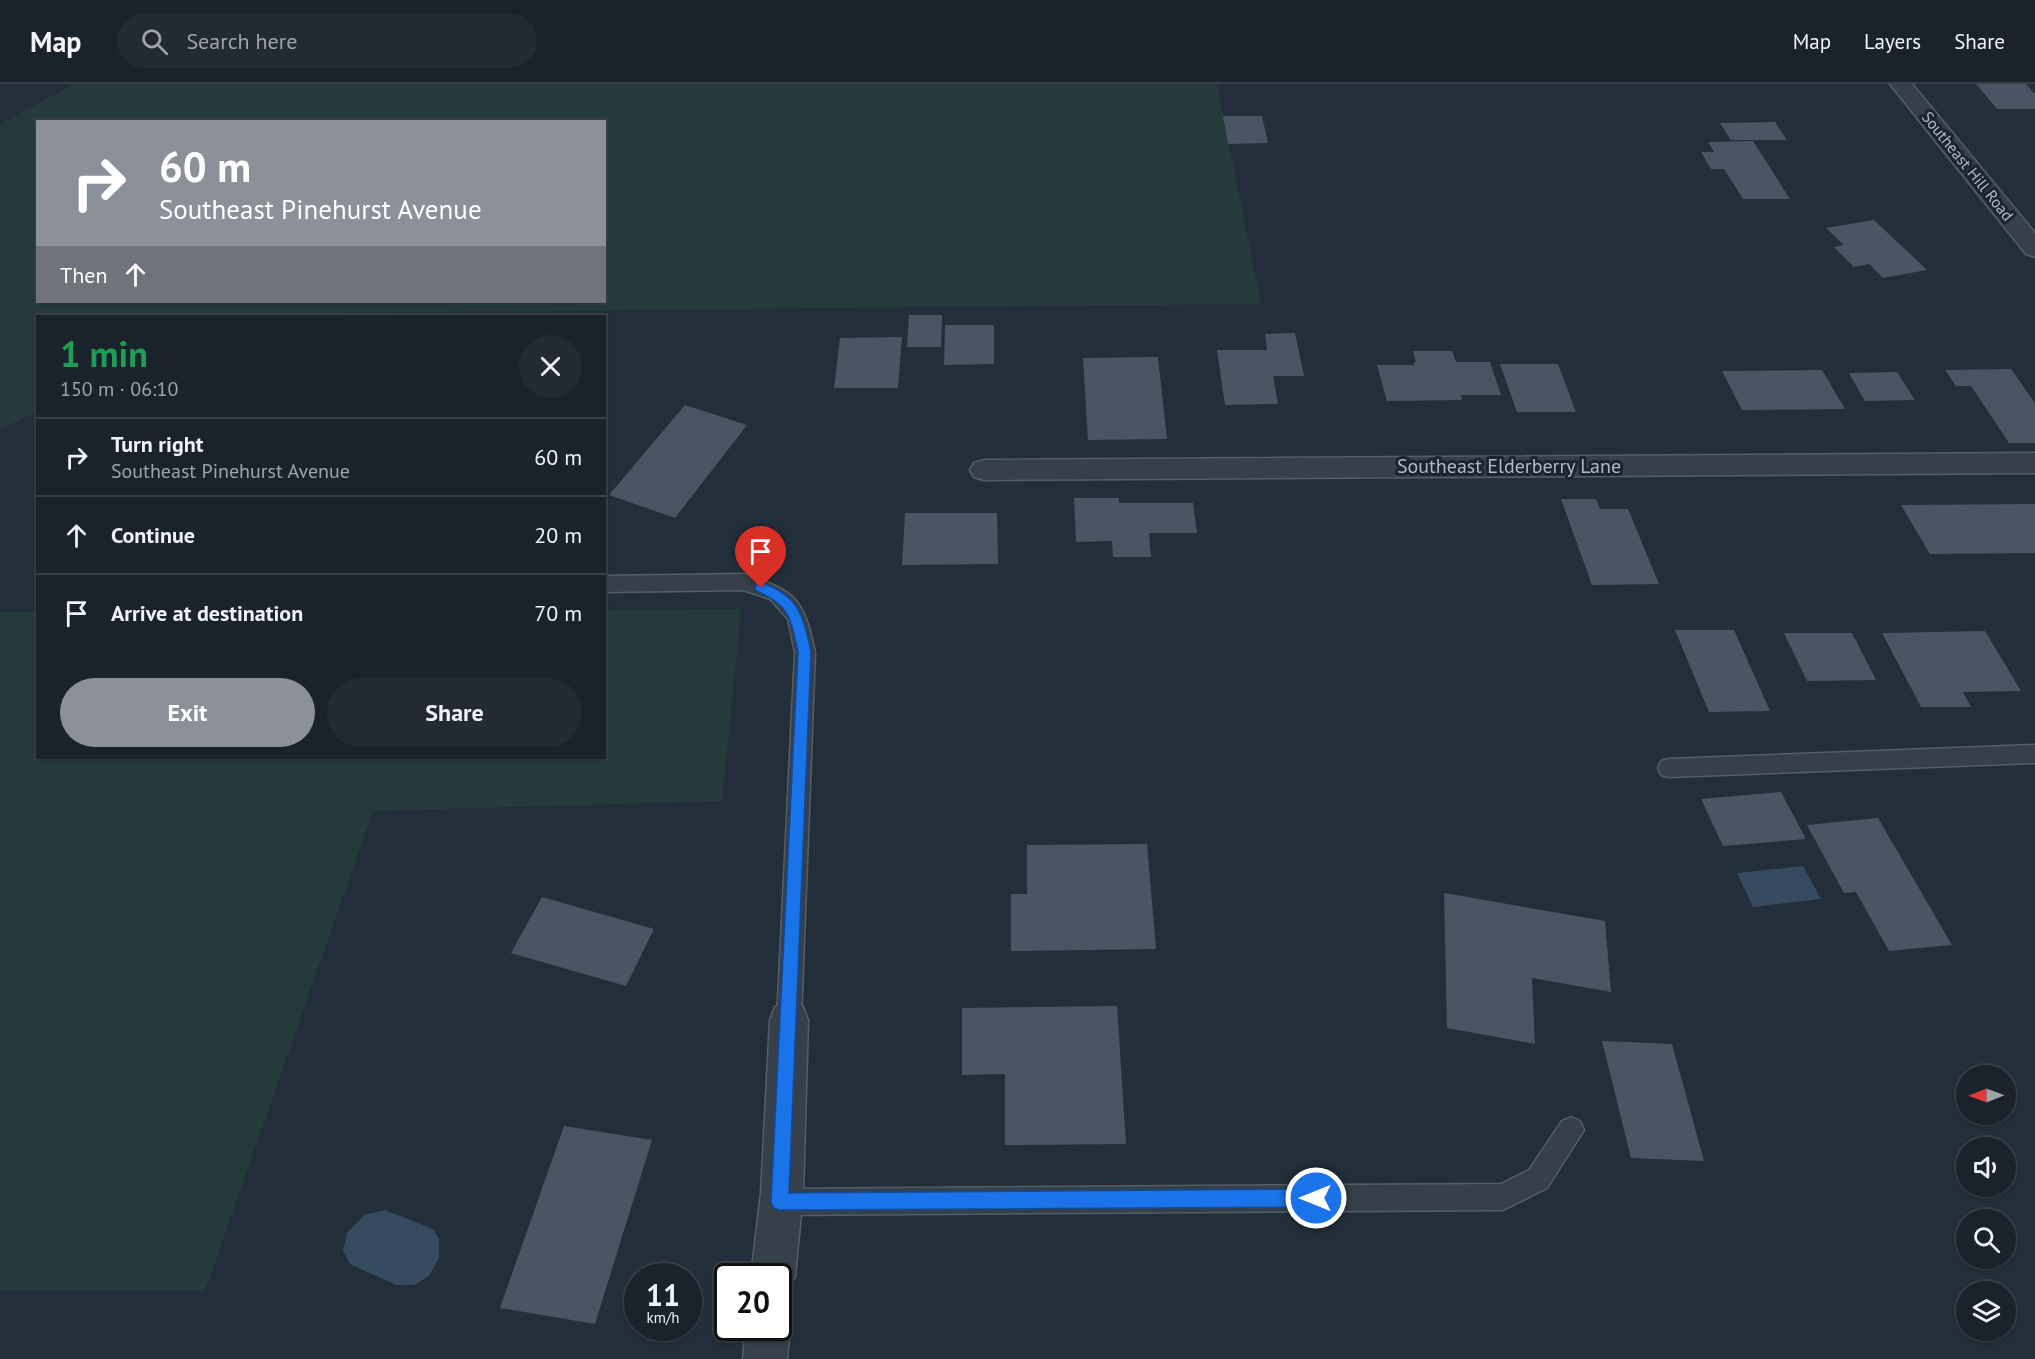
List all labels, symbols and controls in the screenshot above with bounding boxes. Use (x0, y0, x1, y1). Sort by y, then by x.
search box (117, 14, 537, 68)
text: Map (30, 23, 81, 60)
icon: search (138, 25, 171, 58)
text: Search here (186, 27, 297, 55)
text: Map (1793, 28, 1831, 55)
text: Layers (1864, 28, 1921, 55)
text: Share (1954, 28, 2005, 55)
street label: Southeast Hill Road (1918, 107, 2018, 225)
text: 60 m (159, 139, 251, 194)
icon: right (60, 144, 138, 222)
text: Southeast Pinehurst Avenue (159, 192, 482, 226)
icon: ahead (119, 258, 152, 291)
text: Then (60, 261, 107, 289)
text: 1 min (60, 330, 148, 377)
button: close (519, 335, 582, 398)
text: 150 m · 06:10 (60, 376, 178, 402)
text: Turn right (111, 430, 203, 458)
icon: right (60, 441, 93, 474)
text: 60 m (534, 443, 582, 471)
street label: Southeast Elderberry Lane (1397, 453, 1621, 479)
text: Southeast Pinehurst Avenue (111, 458, 350, 484)
icon: ahead (60, 519, 93, 552)
text: Continue (111, 521, 195, 549)
text: 20 m (534, 521, 582, 549)
pin (735, 526, 786, 588)
icon: arrive (744, 535, 777, 568)
icon: arrive (60, 597, 93, 630)
text: Arrive at destination (111, 599, 303, 627)
text: 70 m (534, 599, 582, 627)
button: Exit (60, 678, 315, 747)
button: Share (327, 678, 582, 747)
north arrow (1956, 1065, 2016, 1125)
map controls (1956, 1065, 2016, 1341)
button: sound (1956, 1137, 2016, 1197)
position arrow (1284, 1166, 1348, 1230)
button: search (1956, 1209, 2016, 1269)
speed limit sign: 20 (714, 1263, 792, 1341)
text: 11 (646, 1275, 680, 1314)
button: layers (1956, 1281, 2016, 1341)
text: km/h (647, 1308, 679, 1327)

